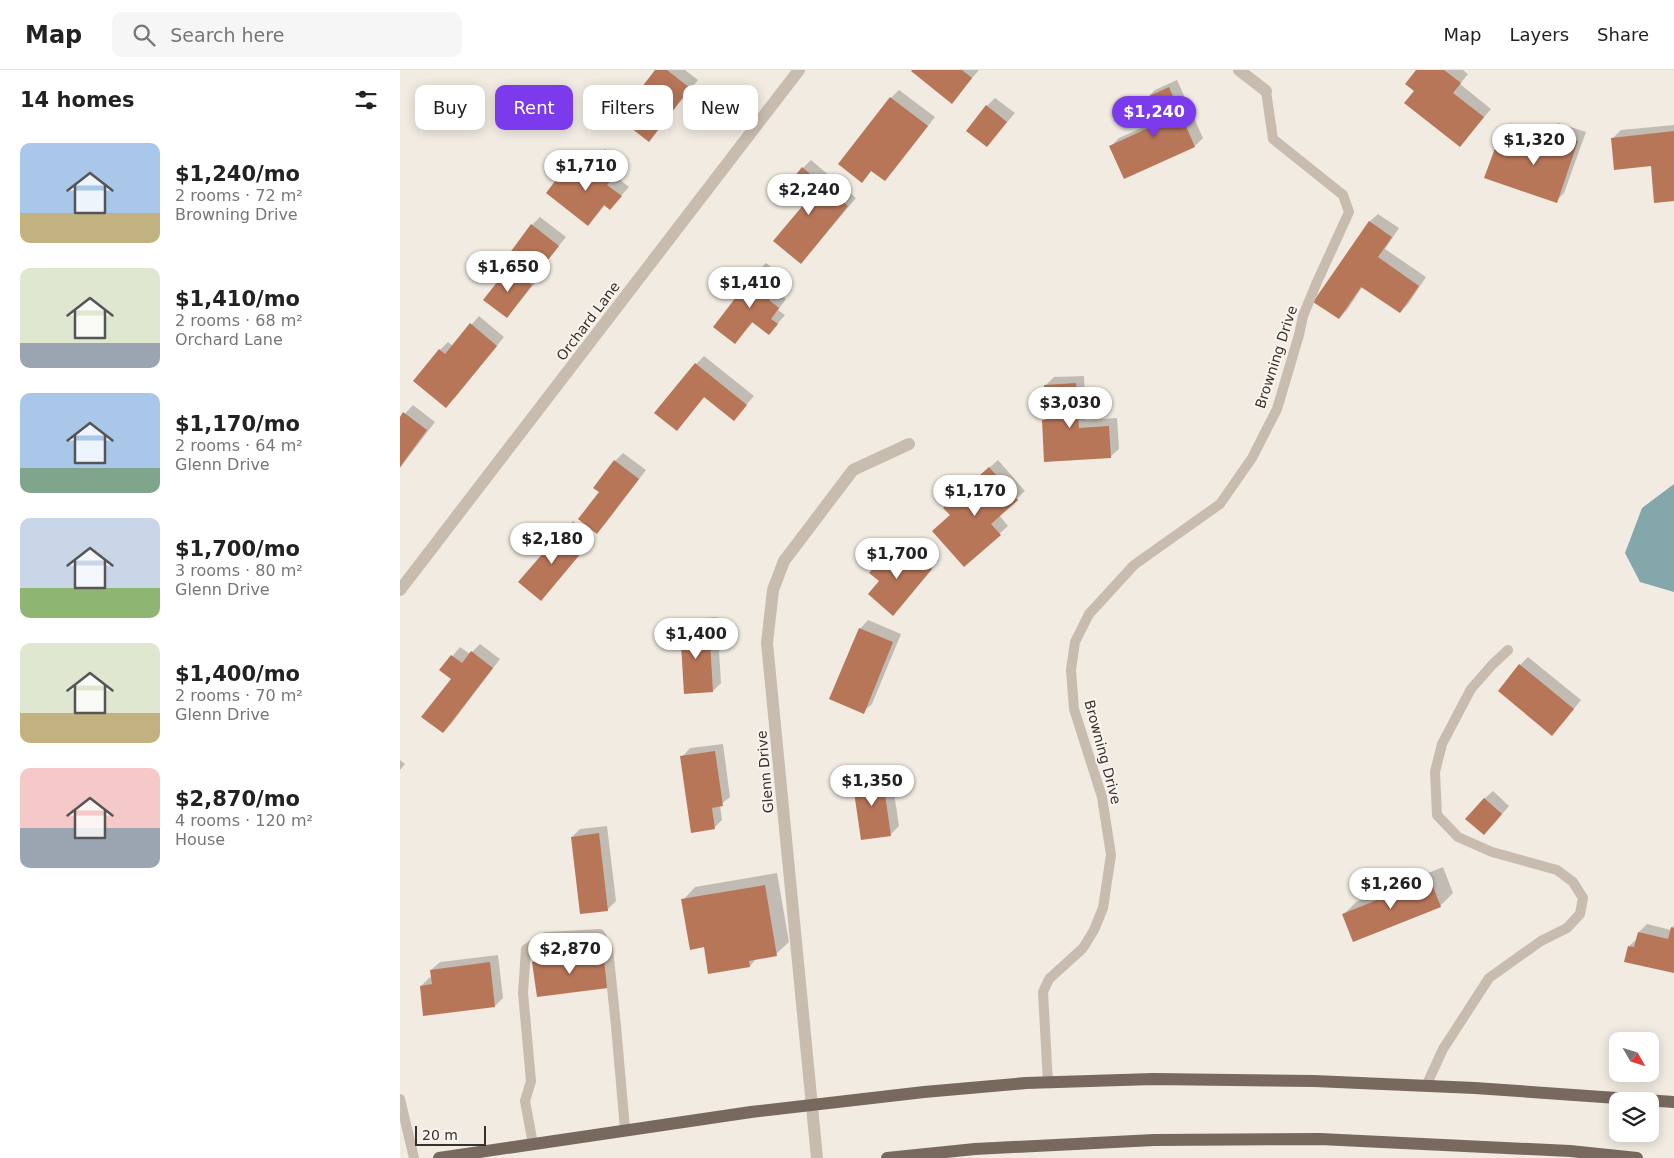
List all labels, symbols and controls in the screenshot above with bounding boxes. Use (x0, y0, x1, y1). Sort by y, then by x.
search box (112, 12, 462, 57)
text: Map (25, 21, 82, 49)
icon: search (130, 21, 158, 49)
text: Search here (170, 24, 284, 46)
text: Map (1443, 24, 1481, 45)
text: Layers (1509, 24, 1569, 45)
text: Share (1597, 24, 1649, 45)
chip: Buy (415, 85, 485, 130)
chip: Rent (495, 85, 573, 130)
chip: Filters (583, 85, 673, 130)
chip: New (683, 85, 758, 130)
icon: filters (352, 86, 380, 114)
text: 14 homes (20, 88, 135, 112)
pin: $1,240 (1113, 96, 1195, 138)
text: $1,240 (1123, 102, 1185, 121)
pin: $1,320 (1493, 124, 1575, 166)
text: $1,320 (1503, 130, 1565, 149)
pin: $1,710 (545, 150, 627, 192)
text: $1,710 (555, 156, 617, 175)
text: $1,240/mo (175, 162, 300, 186)
icon: home (60, 163, 120, 223)
pin: $2,240 (768, 174, 850, 216)
text: $2,240 (778, 180, 840, 199)
text: 2 rooms · 72 m² (175, 186, 303, 205)
text: Browning Drive (175, 205, 298, 224)
pin: $1,650 (467, 250, 549, 293)
text: $1,650 (477, 257, 539, 276)
pin: $1,410 (709, 266, 791, 309)
text: $1,410 (719, 273, 781, 292)
street label: Orchard Lane (553, 279, 623, 363)
text: $1,410/mo (175, 287, 300, 311)
icon: home (60, 288, 120, 348)
street label: Browning Drive (1252, 303, 1300, 411)
text: 2 rooms · 68 m² (175, 311, 303, 330)
text: Orchard Lane (175, 330, 283, 349)
pin: $3,030 (1029, 386, 1111, 429)
text: $3,030 (1039, 393, 1101, 412)
text: $1,170/mo (175, 412, 300, 436)
icon: home (60, 413, 120, 473)
text: 2 rooms · 64 m² (175, 436, 303, 455)
text: Glenn Drive (175, 455, 270, 474)
pin: $1,170 (934, 474, 1016, 517)
text: $1,170 (944, 481, 1006, 500)
pin: $2,180 (511, 522, 593, 565)
text: $2,180 (521, 529, 583, 548)
text: $1,700/mo (175, 537, 300, 561)
icon: home (60, 538, 120, 598)
pin: $1,700 (856, 538, 938, 580)
text: $1,700 (866, 544, 928, 563)
text: 3 rooms · 80 m² (175, 561, 303, 580)
text: Glenn Drive (175, 580, 270, 599)
pin: $1,400 (655, 618, 737, 660)
text: $1,400 (665, 624, 727, 643)
text: $1,400/mo (175, 662, 300, 686)
icon: home (60, 663, 120, 723)
text: 2 rooms · 70 m² (175, 686, 303, 705)
street label: Browning Drive (1081, 698, 1125, 806)
text: Glenn Drive (175, 705, 270, 724)
street label: Glenn Drive (753, 730, 777, 814)
pin: $1,350 (831, 764, 913, 807)
text: $1,350 (841, 771, 903, 790)
text: $2,870/mo (175, 787, 300, 811)
icon: home (60, 788, 120, 848)
text: 4 rooms · 120 m² (175, 811, 313, 830)
text: House (175, 830, 225, 849)
pin: $1,260 (1350, 868, 1432, 910)
text: $1,260 (1360, 874, 1422, 893)
pin: $2,870 (529, 932, 611, 975)
text: $2,870 (539, 939, 601, 958)
north arrow (1609, 1032, 1659, 1082)
map controls (1609, 1032, 1659, 1142)
button: layers (1609, 1092, 1659, 1142)
scale bar (415, 1123, 486, 1146)
text: 20 m (422, 1127, 458, 1143)

